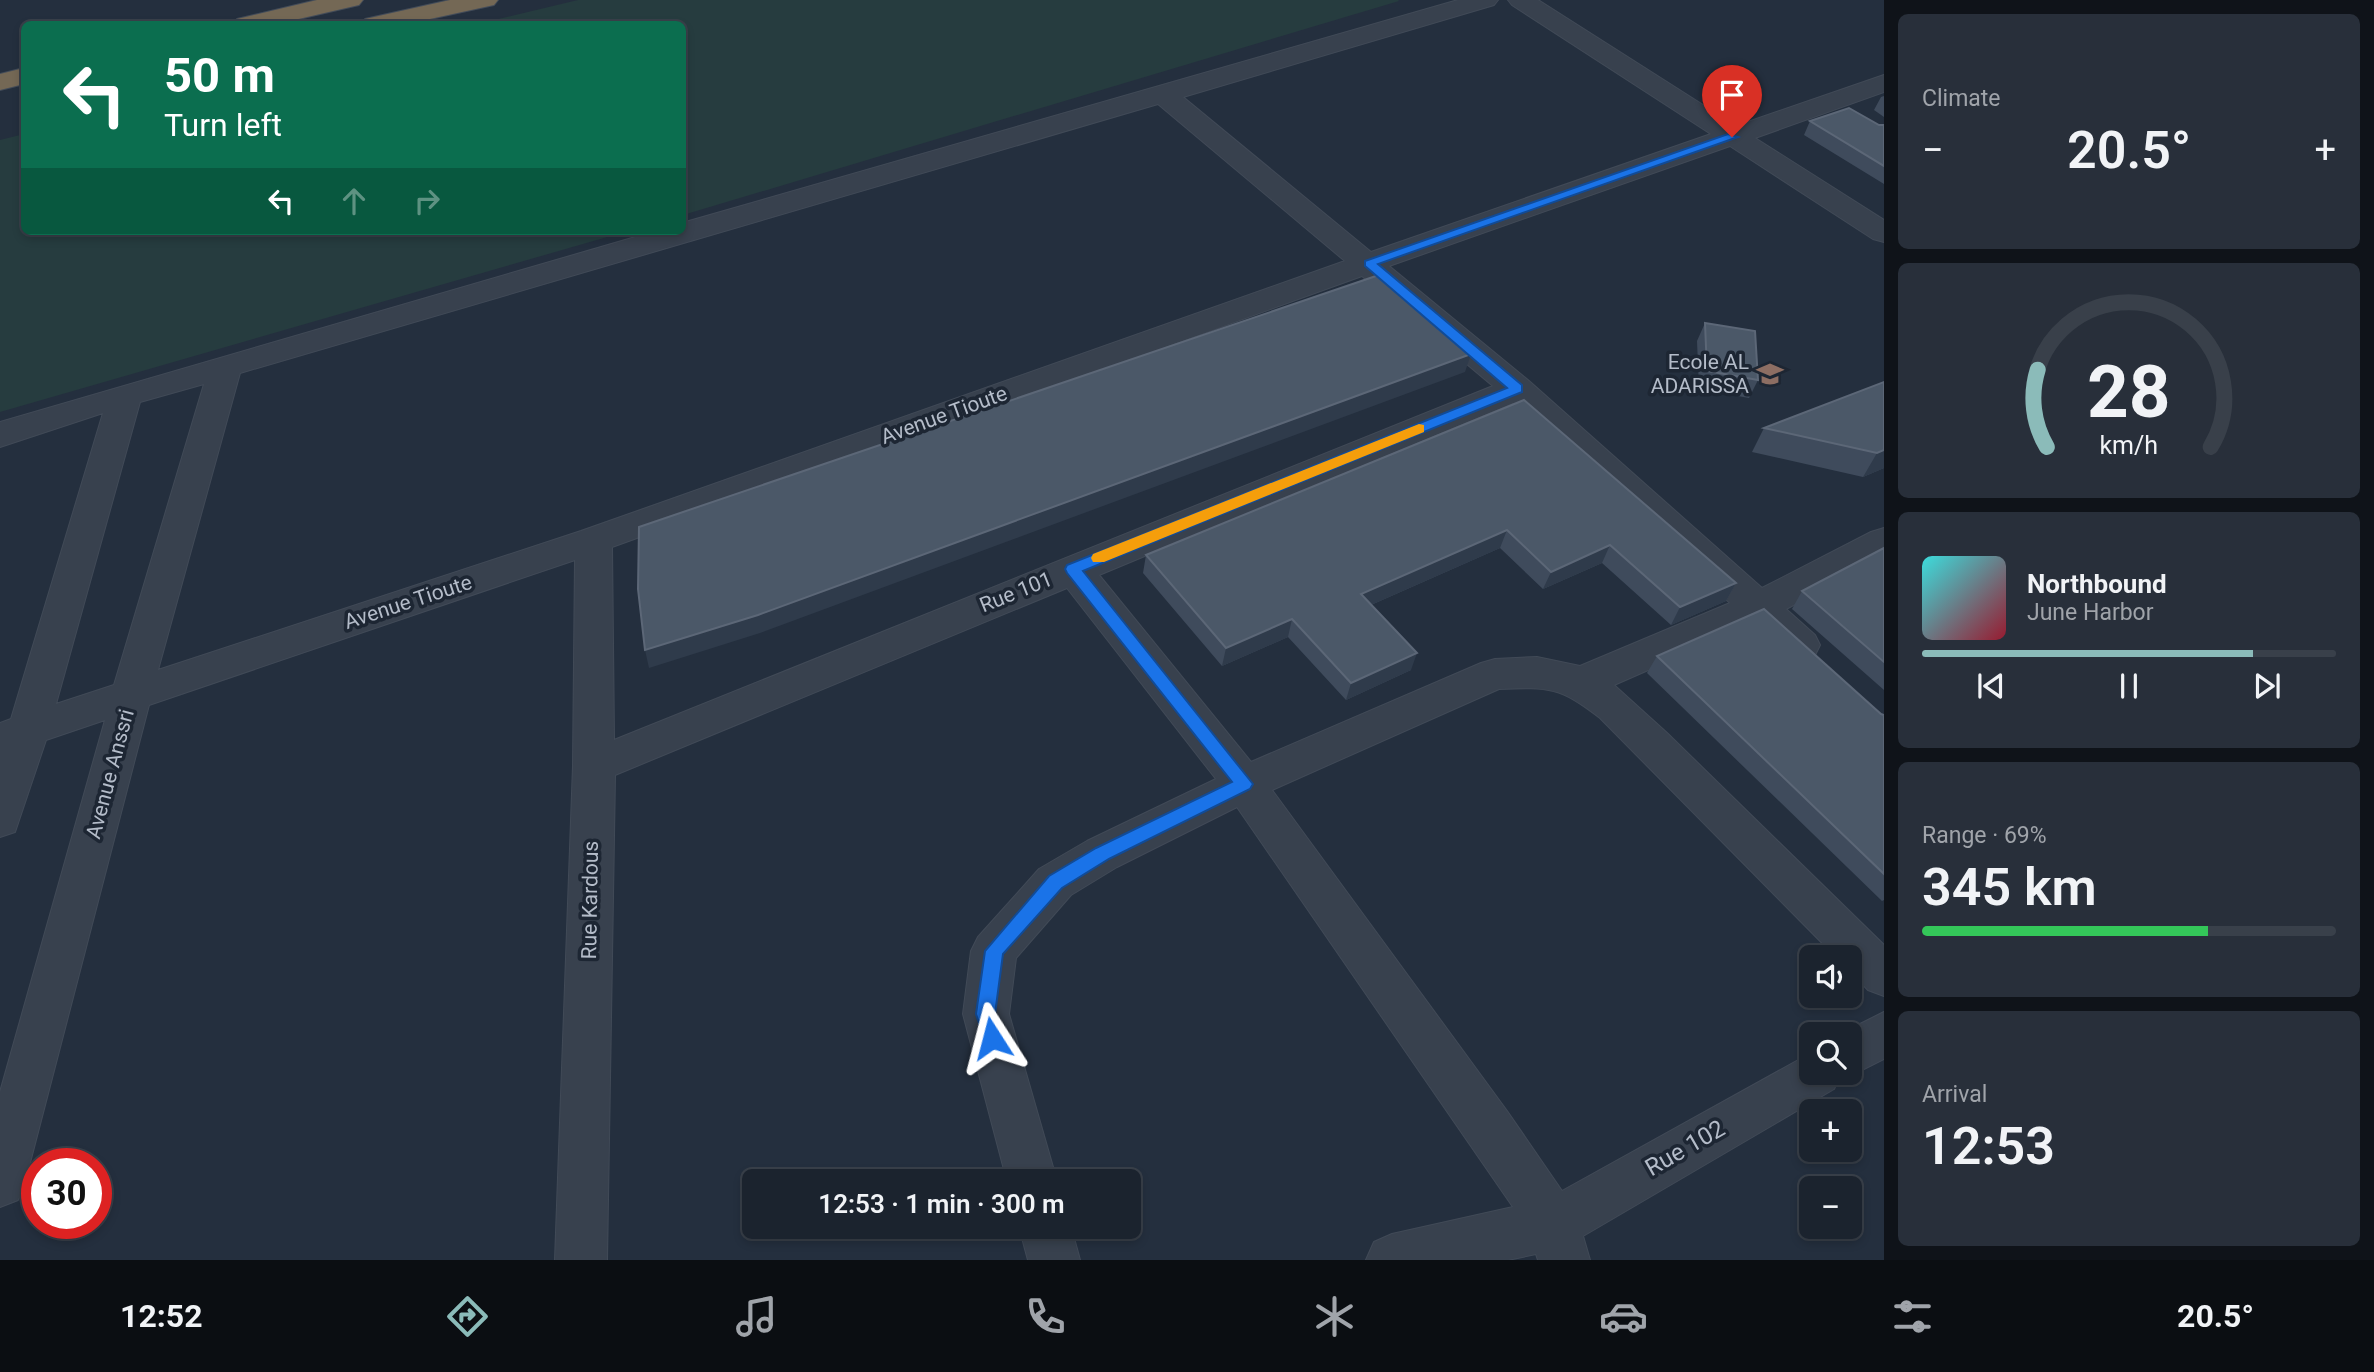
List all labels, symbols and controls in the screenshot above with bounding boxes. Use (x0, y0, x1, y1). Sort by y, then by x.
text: 50 m (164, 47, 275, 104)
icon: left (49, 49, 140, 140)
pin (1702, 65, 1762, 137)
icon: arrive (1713, 76, 1751, 114)
text: Climate (1922, 85, 2001, 112)
text: Turn left (164, 106, 282, 144)
text: 20.5° (2067, 120, 2191, 181)
text: − (1922, 128, 1944, 172)
text: + (2314, 128, 2336, 172)
icon: left (262, 182, 300, 220)
icon: ahead (335, 182, 373, 220)
icon: right (408, 182, 446, 220)
text: 28 (2087, 349, 2171, 435)
place label: Ecole AL ADARISSA (1651, 350, 1749, 398)
school or university icon: Ecole AL ADARISSA (1755, 359, 1785, 389)
street label: Avenue Tioute (878, 381, 1010, 449)
text: km/h (2100, 431, 2158, 460)
street label: Rue 101 (976, 567, 1056, 617)
text: Northbound (2027, 569, 2167, 599)
street label: Avenue Tioute (341, 570, 475, 634)
text: June Harbor (2027, 599, 2154, 626)
icon: previous (1972, 667, 2010, 705)
icon: pause (2110, 667, 2148, 705)
icon: next (2248, 667, 2286, 705)
street label: Avenue Anssri (81, 707, 139, 841)
text: Range · 69% (1922, 822, 2047, 849)
street label: Rue Kardous (577, 840, 603, 960)
text: 345 km (1922, 857, 2097, 918)
map controls (1799, 945, 1862, 1239)
button: sound (1799, 945, 1862, 1008)
position arrow (955, 1001, 1029, 1075)
button: search (1799, 1022, 1862, 1085)
text: Arrival (1922, 1081, 1987, 1108)
button: + (1799, 1099, 1862, 1162)
street label: Rue 102 (1640, 1114, 1730, 1182)
text: 12:53 (1922, 1116, 2055, 1177)
speed limit sign: 30 (21, 1148, 112, 1239)
button: − (1799, 1176, 1862, 1239)
text: 12:53 · 1 min · 300 m (818, 1189, 1065, 1219)
icon: directions (443, 1292, 492, 1341)
icon: music (732, 1292, 781, 1341)
icon: phone (1021, 1292, 1070, 1341)
icon: climate (1310, 1292, 1359, 1341)
icon: car (1599, 1292, 1648, 1341)
icon: filters (1888, 1292, 1937, 1341)
text: 12:52 (120, 1297, 202, 1335)
text: 20.5° (2177, 1297, 2254, 1335)

